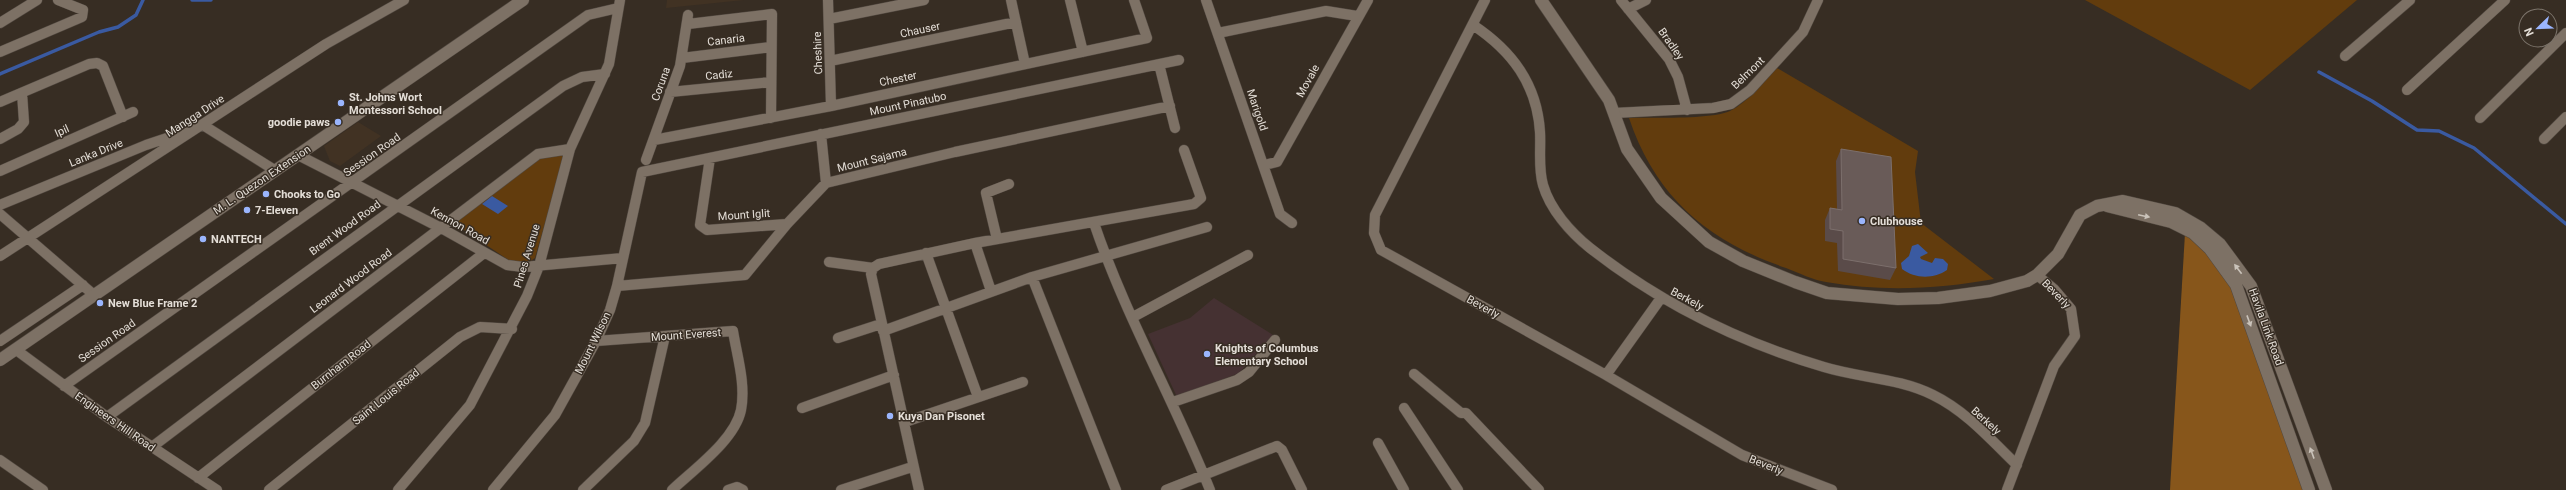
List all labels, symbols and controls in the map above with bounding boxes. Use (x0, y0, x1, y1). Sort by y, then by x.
north arrow (2518, 8, 2558, 48)
street label: Chauser (899, 19, 941, 41)
street label: Bradley (1655, 25, 1687, 63)
text: N (2522, 25, 2537, 38)
street label: Canaria (707, 31, 745, 49)
street label: Cheshire (811, 31, 825, 75)
street label: Belmont (1729, 54, 1768, 92)
street label: Movale (1294, 62, 1322, 100)
street label: Coruna (649, 65, 673, 103)
street label: Cadiz (705, 67, 734, 83)
street label: Chester (878, 69, 918, 89)
street label: Marigold (1244, 87, 1270, 133)
street label: Mount Pinatubo (868, 90, 948, 118)
place label: St. Johns Wort Montessori School (349, 91, 442, 117)
street label: Mangga Drive (163, 92, 227, 140)
marker: St. Johns Wort Montessori School (336, 98, 346, 108)
place label: goodie paws (268, 116, 330, 129)
marker: goodie paws (333, 117, 343, 127)
street label: Ipil (53, 122, 71, 140)
street label: Session Road (341, 131, 403, 179)
street label: Lanka Drive (67, 136, 125, 170)
street label: M. L. Quezon Extension (211, 143, 313, 217)
street label: Mount Sajama (836, 145, 908, 175)
place label: Chooks to Go (274, 188, 340, 201)
marker: Chooks to Go (261, 189, 271, 199)
street label: Brent Wood Road (307, 198, 383, 258)
place label: 7-Eleven (255, 204, 298, 217)
marker: 7-Eleven (242, 205, 252, 215)
street label: Kennon Road (428, 205, 492, 247)
street label: Mount Iglit (717, 207, 771, 223)
one-way arrow (2138, 213, 2151, 219)
place label: Clubhouse (1870, 215, 1923, 228)
marker: Clubhouse (1857, 216, 1867, 226)
street label: Pines Avenue (511, 222, 543, 289)
place label: NANTECH (211, 233, 262, 246)
marker: NANTECH (198, 234, 208, 244)
street label: Leonard Wood Road (308, 246, 394, 316)
one-way arrow (2234, 263, 2242, 274)
street label: Beverly (2039, 277, 2073, 312)
street label: Berkely (1668, 285, 1706, 313)
street label: Havila Link Road (2246, 287, 2286, 367)
street label: Beverly (1464, 293, 1502, 322)
place label: New Blue Frame 2 (108, 297, 197, 310)
marker: New Blue Frame 2 (95, 298, 105, 308)
street label: Mount Wilson (572, 310, 614, 376)
one-way arrow (2246, 316, 2252, 328)
street label: Session Road (76, 317, 138, 365)
street label: Mount Everest (650, 326, 722, 344)
street label: Burnham Road (308, 338, 374, 392)
place label: Knights of Columbus Elementary School (1215, 342, 1319, 368)
marker: Knights of Columbus Elementary School (1202, 349, 1212, 359)
street label: Saint Louis Road (350, 366, 422, 428)
street label: Engineers Hill Road (72, 389, 158, 455)
street label: Berkely (1968, 404, 2004, 438)
place label: Kuya Dan Pisonet (898, 410, 985, 423)
marker: Kuya Dan Pisonet (885, 411, 895, 421)
one-way arrow (2309, 447, 2315, 459)
street label: Beverly (1747, 452, 1786, 478)

